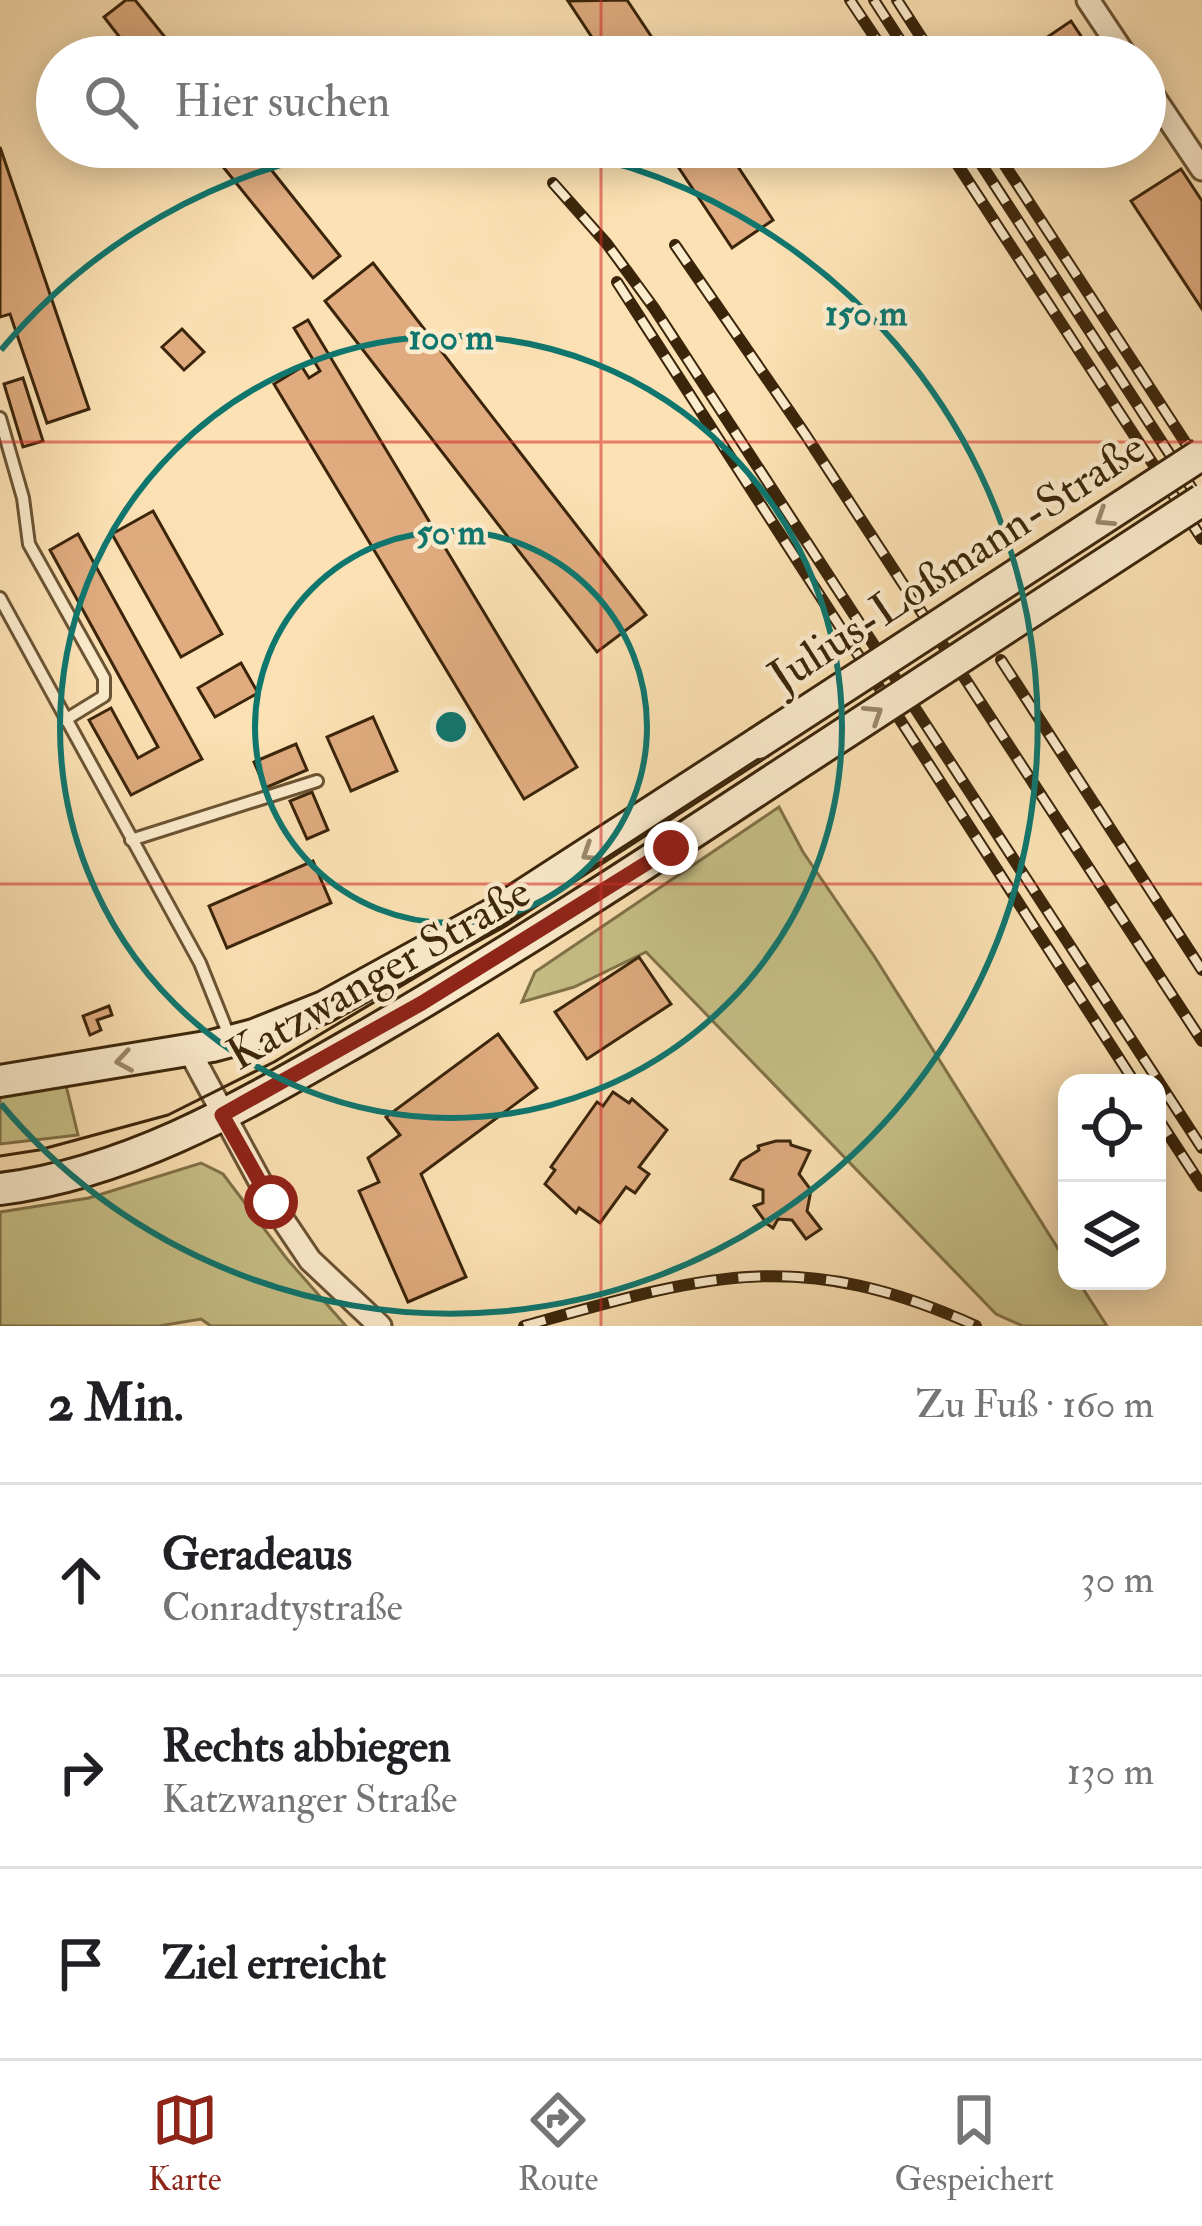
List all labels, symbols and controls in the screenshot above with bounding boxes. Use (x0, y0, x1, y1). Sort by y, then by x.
search box (36, 36, 1166, 168)
icon: search (78, 69, 144, 135)
text: Hier suchen (174, 74, 390, 130)
text: 150 m (825, 291, 907, 336)
text: 100 m (408, 315, 494, 360)
street label: Julius-Loßmann-Straße (757, 420, 1156, 706)
one-way arrow (1095, 503, 1117, 526)
text: 50 m (416, 510, 486, 555)
centre of rings (430, 706, 472, 748)
one-way arrow (861, 707, 883, 729)
route end (644, 821, 698, 875)
one-way arrow (581, 839, 603, 862)
street label: Katzwanger Straße (217, 864, 541, 1083)
one-way arrow (114, 1047, 133, 1073)
map controls (1058, 1074, 1166, 1290)
button: locate (1058, 1074, 1166, 1182)
route start (244, 1175, 298, 1229)
button: layers (1058, 1182, 1166, 1290)
text: 2 Min. (48, 1372, 184, 1436)
text: Zu Fuß · 160 m (916, 1380, 1154, 1429)
text: Geradeaus (162, 1527, 352, 1583)
icon: ahead (48, 1547, 114, 1613)
text: 30 m (1081, 1555, 1154, 1604)
text: Conradtystraße (162, 1583, 403, 1632)
text: Rechts abbiegen (162, 1719, 451, 1775)
icon: right (48, 1739, 114, 1805)
text: 130 m (1067, 1747, 1154, 1796)
text: Katzwanger Straße (162, 1775, 457, 1824)
icon: arrive (48, 1931, 114, 1997)
text: Ziel erreicht (162, 1936, 386, 1992)
tab: Karte (148, 2087, 222, 2200)
tab: Route (518, 2087, 598, 2200)
tab: Gespeichert (895, 2087, 1054, 2200)

